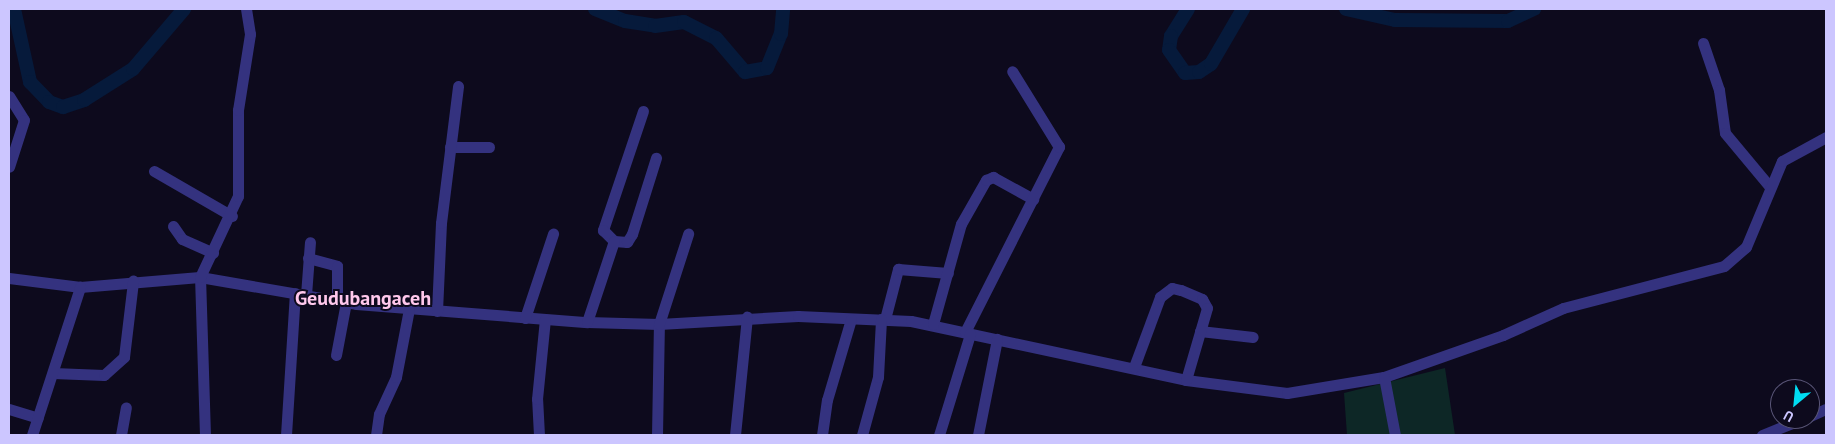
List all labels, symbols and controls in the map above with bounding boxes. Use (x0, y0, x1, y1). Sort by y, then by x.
district label: Geudubangaceh (295, 286, 431, 310)
north arrow (1770, 379, 1820, 429)
text: U (1780, 406, 1797, 426)

